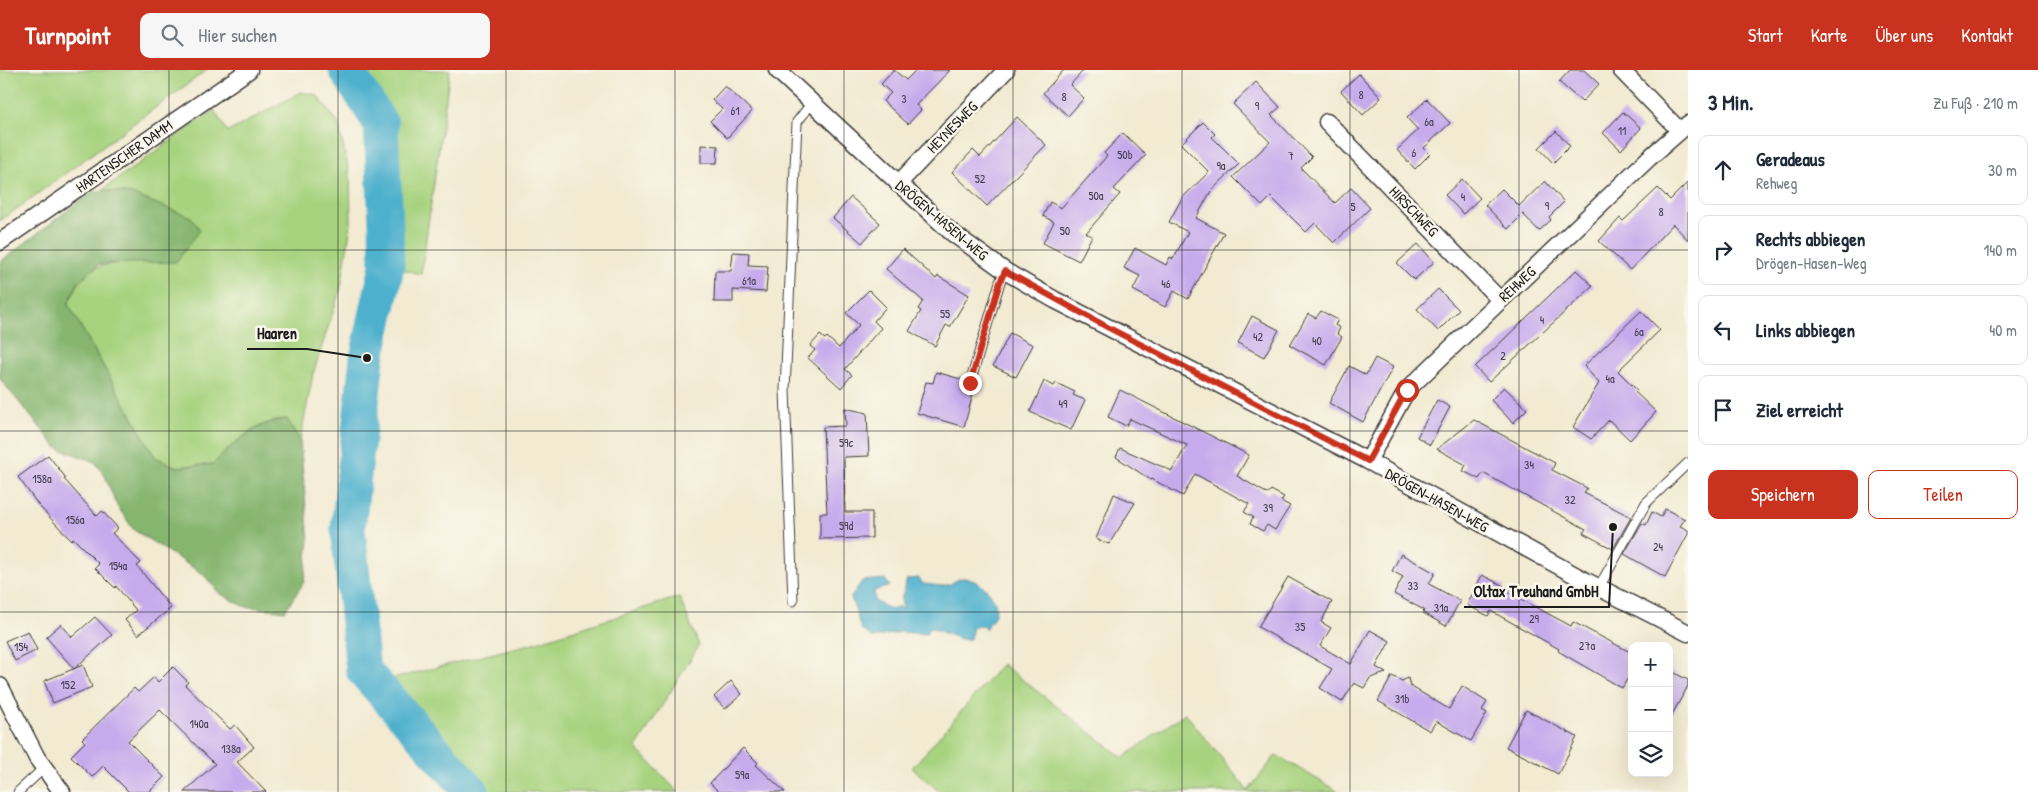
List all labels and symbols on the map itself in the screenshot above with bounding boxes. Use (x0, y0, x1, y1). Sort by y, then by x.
house number: 8 (1358, 86, 1364, 103)
house number: 8 (1061, 88, 1067, 105)
house number: 3 (901, 90, 907, 107)
street label: HEYNESWEG (922, 96, 983, 158)
house number: 9 (1255, 97, 1260, 114)
house number: 61 (730, 102, 740, 119)
house number: 6a (1424, 113, 1434, 130)
street label: HARTENSCHER DAMM (71, 115, 177, 197)
house number: 11 (1618, 122, 1626, 139)
house number: 6 (1412, 144, 1417, 161)
house number: 50b (1117, 146, 1133, 163)
house number: 7 (1288, 147, 1294, 164)
house number: 9a (1216, 157, 1226, 174)
house number: 52 (975, 170, 986, 187)
street label: DRÖGEN-HASEN-WEG (891, 175, 993, 266)
street label: HIRSCHWEG (1385, 181, 1444, 241)
house number: 50a (1088, 187, 1104, 204)
house number: 4 (1461, 188, 1466, 205)
house number: 9 (1545, 197, 1550, 214)
house number: 5 (1350, 198, 1356, 215)
house number: 8 (1658, 203, 1664, 220)
house number: 50 (1060, 222, 1070, 239)
street label: REHWEG (1494, 261, 1541, 307)
house number: 61a (742, 272, 756, 289)
house number: 46 (1161, 275, 1171, 292)
house number: 55 (940, 305, 950, 322)
house number: 4 (1540, 311, 1545, 328)
callout: Haaren (247, 318, 307, 349)
text: Haaren (257, 322, 297, 344)
house number: 6a (1634, 323, 1644, 340)
house number: 42 (1253, 328, 1263, 345)
house number: 40 (1312, 332, 1322, 349)
house number: 2 (1500, 347, 1506, 364)
house number: 4a (1605, 370, 1615, 387)
route end (959, 372, 982, 395)
route start (1396, 379, 1419, 402)
house number: 49 (1059, 395, 1068, 412)
house number: 59c (839, 434, 853, 451)
house number: 34 (1524, 456, 1534, 473)
street label: DRÖGEN-HASEN-WEG (1382, 463, 1493, 537)
house number: 158a (32, 470, 52, 487)
house number: 32 (1565, 491, 1576, 508)
house number: 39 (1263, 499, 1273, 516)
house number: 156a (66, 511, 85, 528)
house number: 59d (839, 517, 853, 534)
house number: 24 (1653, 538, 1664, 555)
house number: 154a (109, 557, 128, 574)
callout: Oltax Treuhand GmbH (1464, 576, 1609, 607)
house number: 33 (1408, 577, 1418, 594)
text: Oltax Treuhand GmbH (1474, 580, 1599, 602)
house number: 31a (1434, 599, 1449, 616)
house number: 29 (1529, 610, 1540, 627)
house number: 35 (1295, 618, 1305, 635)
house number: 27a (1579, 637, 1595, 654)
house number: 154 (14, 638, 28, 655)
house number: 152 (60, 676, 76, 693)
house number: 31b (1395, 690, 1409, 707)
house number: 140a (190, 715, 209, 732)
house number: 138a (221, 740, 241, 757)
house number: 59a (735, 766, 749, 783)

